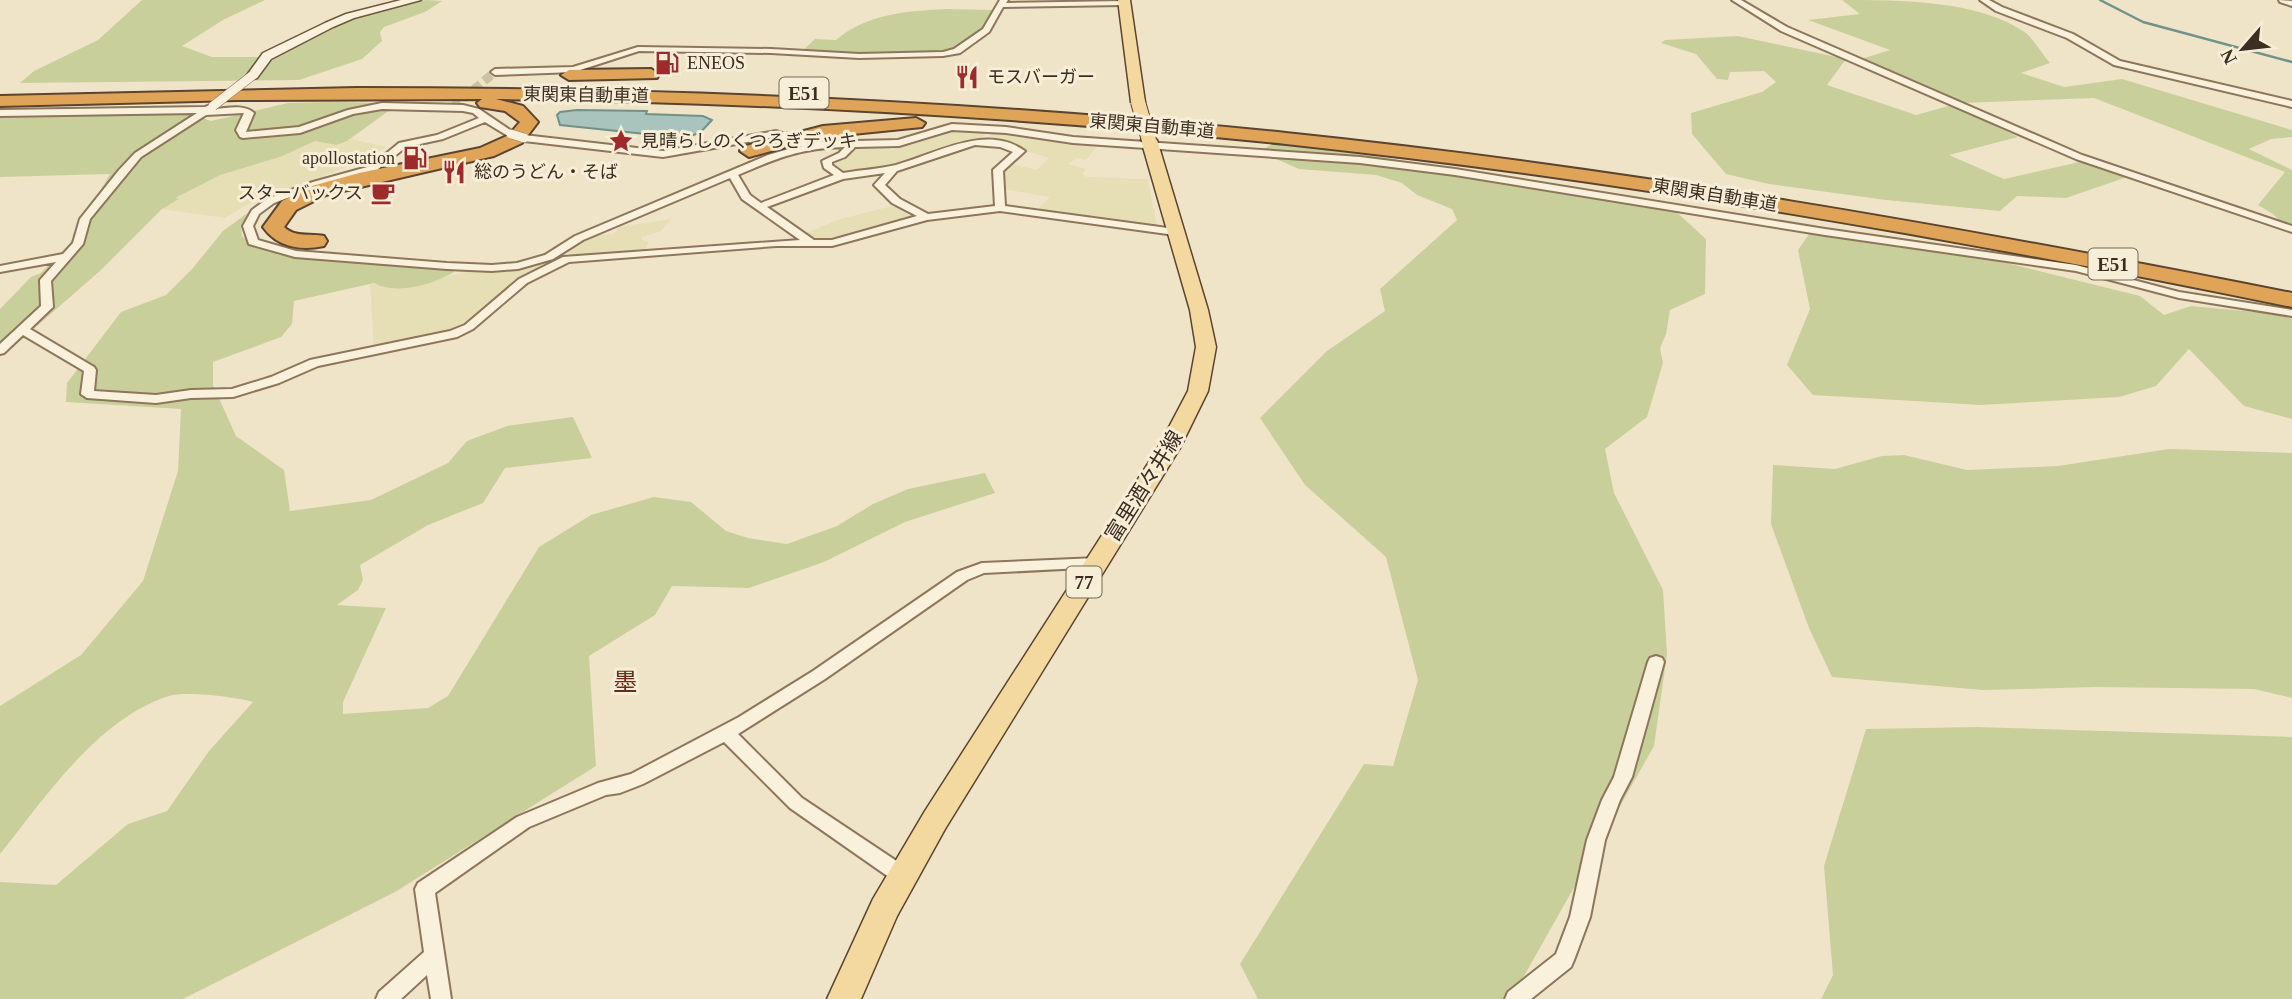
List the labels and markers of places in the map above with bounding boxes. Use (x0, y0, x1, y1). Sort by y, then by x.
fuel station icon: ENEOS (653, 49, 681, 77)
place label: ENEOS (687, 53, 745, 73)
restaurant icon: モスバーガー (953, 63, 981, 91)
place label: モスバーガー (987, 67, 1095, 87)
place icon: 見晴らしのくつろぎデッキ (607, 127, 635, 155)
place label: 見晴らしのくつろぎデッキ (641, 131, 857, 151)
fuel station icon: apollostation (401, 144, 429, 172)
place label: apollostation (302, 148, 395, 168)
restaurant icon: 総のうどん・そば (440, 158, 468, 186)
place label: 総のうどん・そば (474, 162, 618, 182)
cafe icon: スターバックス (369, 179, 397, 207)
place label: スターバックス (238, 183, 363, 203)

